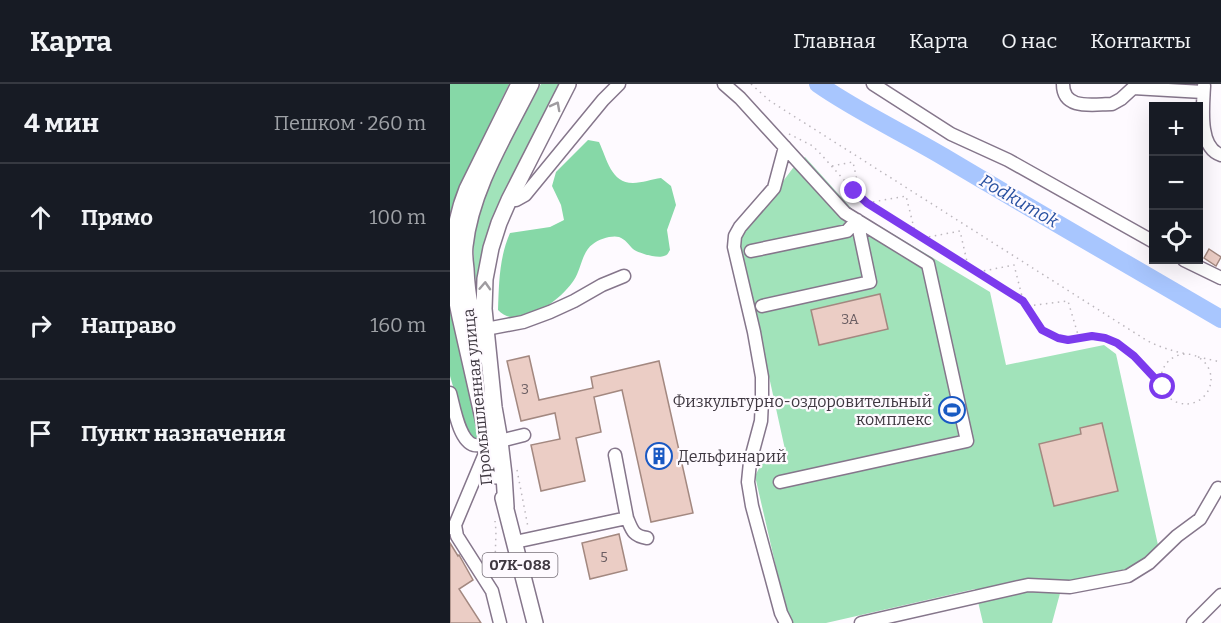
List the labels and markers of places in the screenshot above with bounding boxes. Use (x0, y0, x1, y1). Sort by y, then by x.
place label: Физкультурно-оздоровительный комплекс (673, 392, 932, 429)
sports icon: Физкультурно-оздоровительный комплекс (937, 395, 967, 425)
building icon: Дельфинарий (644, 441, 674, 471)
place label: Дельфинарий (678, 447, 787, 466)

